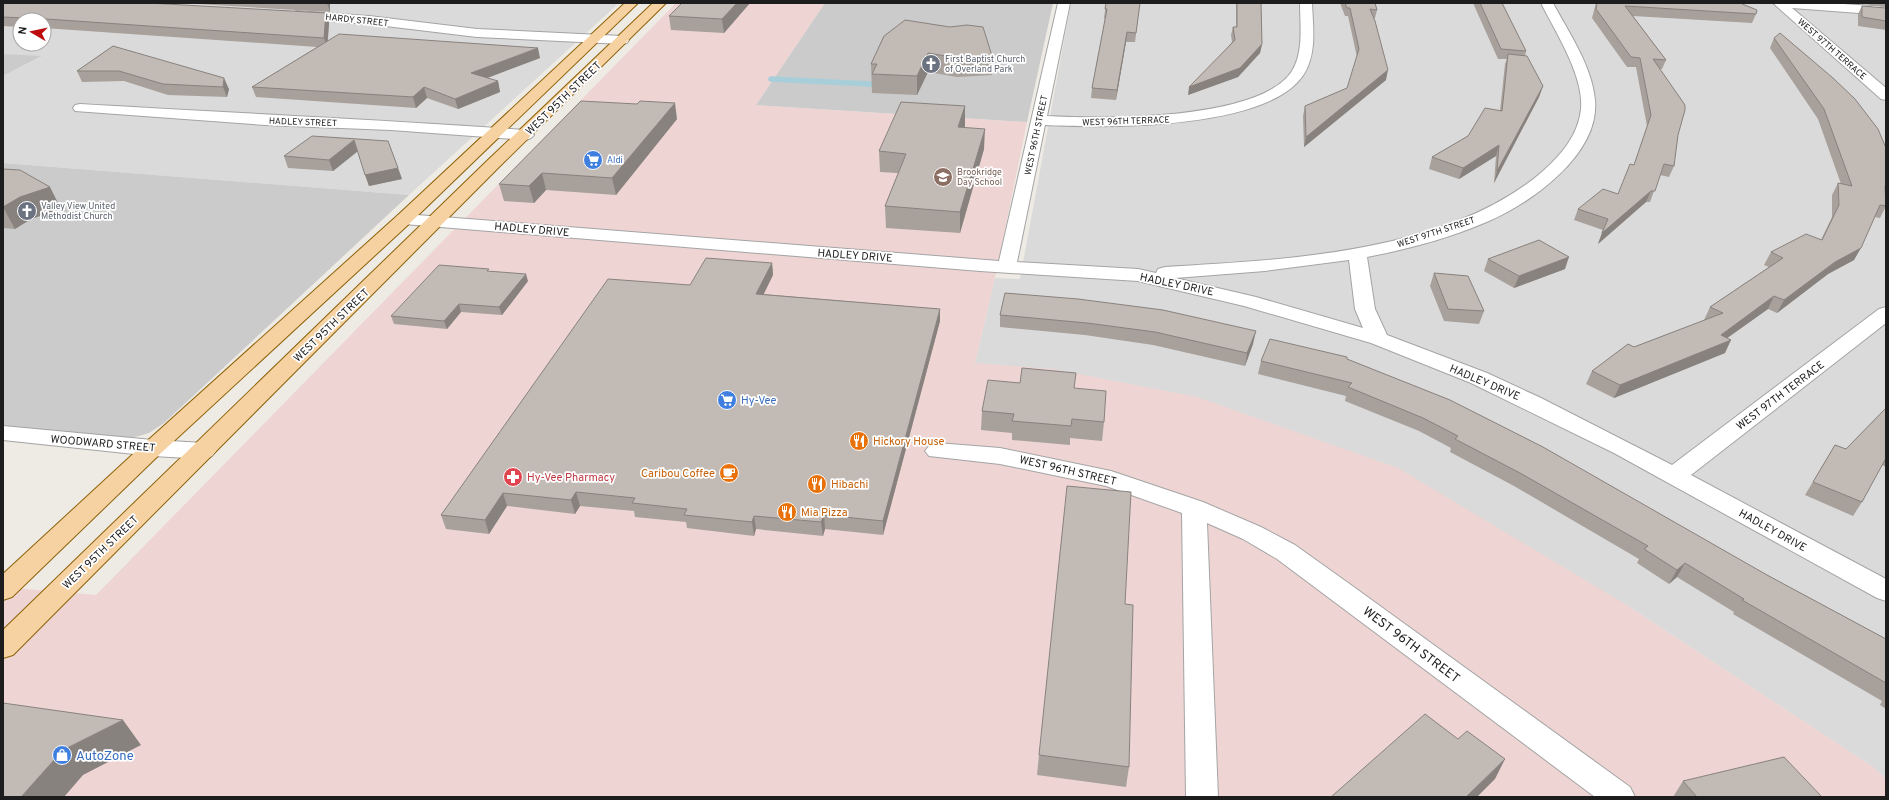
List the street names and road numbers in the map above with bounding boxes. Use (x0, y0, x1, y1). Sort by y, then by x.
street label: HARDY STREET (325, 12, 389, 29)
street label: WEST 97TH TERRACE (1795, 17, 1868, 82)
street label: WEST 95TH STREET (523, 59, 605, 138)
street label: WEST 96TH STREET (1023, 94, 1050, 176)
street label: WEST 96TH TERRACE (1082, 114, 1170, 129)
street label: HADLEY STREET (269, 116, 337, 129)
street label: WEST 97TH STREET (1396, 215, 1476, 250)
street label: HADLEY DRIVE (494, 220, 570, 240)
street label: HADLEY DRIVE (817, 246, 893, 266)
street label: HADLEY DRIVE (1138, 270, 1215, 300)
street label: WEST 95TH STREET (291, 286, 373, 365)
street label: WEST 97TH TERRACE (1734, 358, 1828, 434)
street label: HADLEY DRIVE (1447, 362, 1522, 404)
street label: WOODWARD STREET (50, 432, 156, 456)
street label: WEST 96TH STREET (1018, 453, 1118, 489)
street label: HADLEY DRIVE (1736, 506, 1809, 555)
street label: WEST 95TH STREET (60, 513, 142, 592)
street label: WEST 96TH STREET (1359, 604, 1462, 687)

